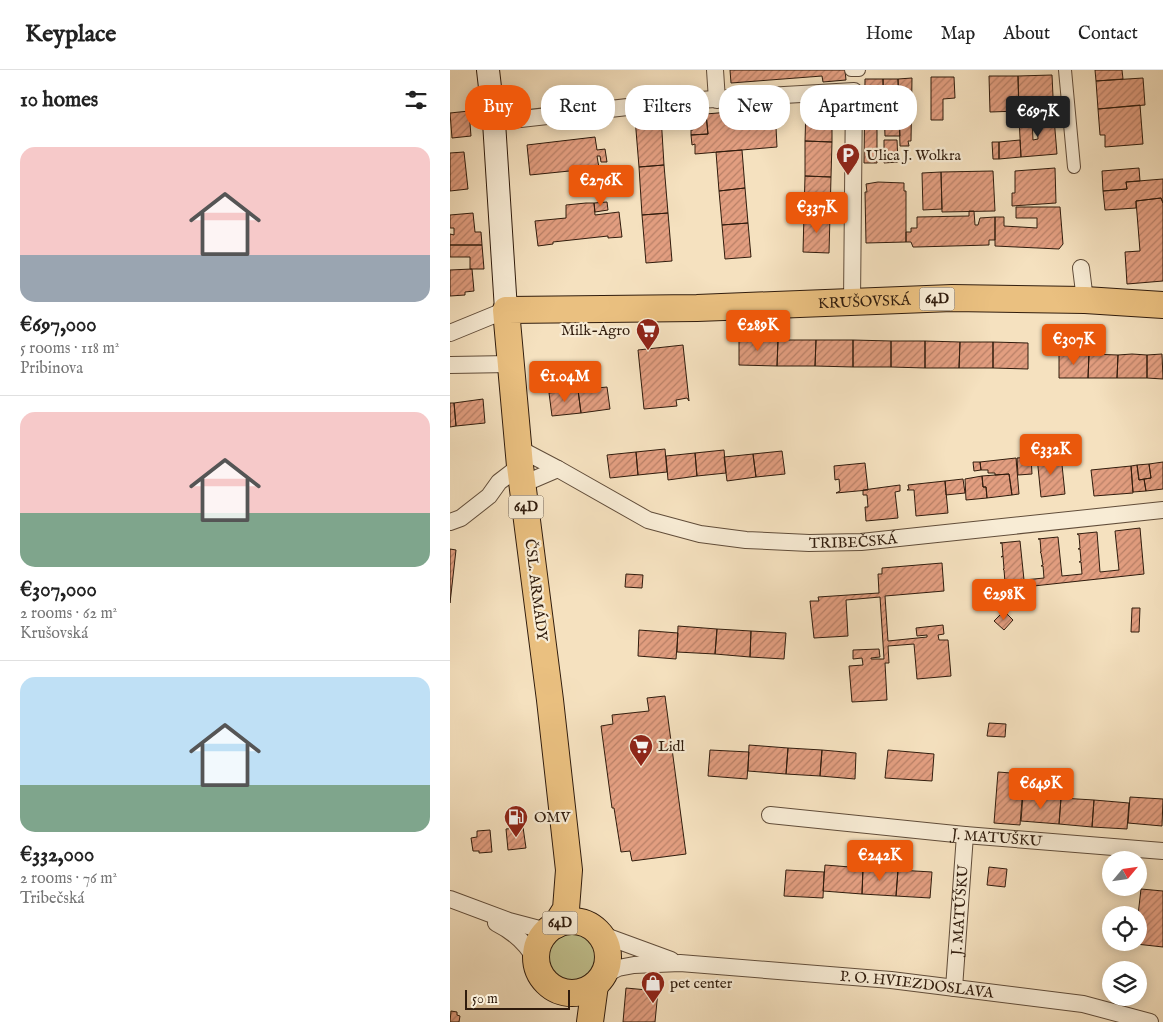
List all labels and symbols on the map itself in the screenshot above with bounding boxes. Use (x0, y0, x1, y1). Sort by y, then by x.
pin: €697K (1003, 96, 1073, 138)
parking icon: Ulica J. Wolkra (835, 142, 861, 176)
place label: Ulica J. Wolkra (866, 146, 961, 165)
pin: €276K (566, 164, 636, 207)
pin: €337K (782, 191, 852, 234)
road number: 64D (920, 288, 954, 310)
street label: KRUŠOVSKÁ (818, 290, 912, 313)
pin: €289K (723, 310, 793, 352)
supermarket icon: Milk-Agro (635, 317, 661, 351)
place label: Milk-Agro (561, 321, 630, 340)
pin: €307K (1039, 324, 1109, 366)
pin: €1.04M (524, 360, 606, 403)
pin: €332K (1016, 434, 1086, 476)
road number: 64D (508, 496, 544, 518)
street label: TRIBEČSKÁ (809, 529, 899, 553)
street label: ČSL. ARMÁDY (520, 538, 552, 643)
pin: €298K (969, 578, 1039, 621)
supermarket icon: Lidl (628, 733, 654, 767)
place label: Lidl (658, 737, 686, 756)
pin: €649K (1006, 768, 1076, 810)
fuel station icon: OMV (503, 804, 529, 838)
place label: OMV (534, 808, 571, 827)
street label: J. MATUŠKU (949, 824, 1043, 851)
pin: €242K (845, 840, 915, 882)
north arrow (1102, 851, 1148, 896)
street label: J. MATÚŠKU (947, 864, 972, 958)
road number: 64D (542, 911, 578, 934)
street label: P. O. HVIEZDOSLAVA (839, 966, 996, 1002)
shop icon: pet center (640, 970, 666, 1004)
place label: pet center (670, 974, 733, 993)
scale bar (465, 987, 570, 1010)

